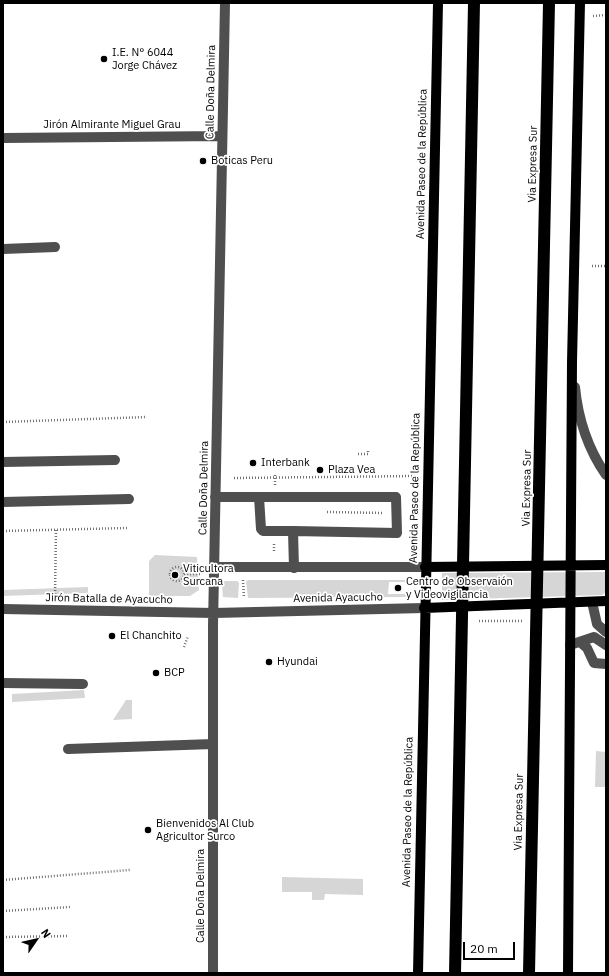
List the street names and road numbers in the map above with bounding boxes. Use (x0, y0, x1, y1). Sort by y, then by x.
street label: Calle Doña Delmira (204, 45, 218, 139)
street label: Avenida Paseo de la República (414, 89, 430, 239)
street label: Jirón Almirante Miguel Grau (43, 118, 181, 132)
street label: Via Expresa Sur (526, 125, 540, 203)
street label: Avenida Paseo de la República (407, 413, 423, 563)
street label: Calle Doña Delmira (197, 441, 211, 535)
street label: Via Expresa Sur (520, 449, 534, 527)
street label: Jirón Batalla de Ayacucho (45, 591, 173, 607)
street label: Avenida Ayacucho (293, 591, 383, 605)
street label: Avenida Paseo de la República (400, 737, 416, 887)
street label: Via Expresa Sur (512, 773, 526, 851)
street label: Calle Doña Delmira (194, 849, 208, 943)

